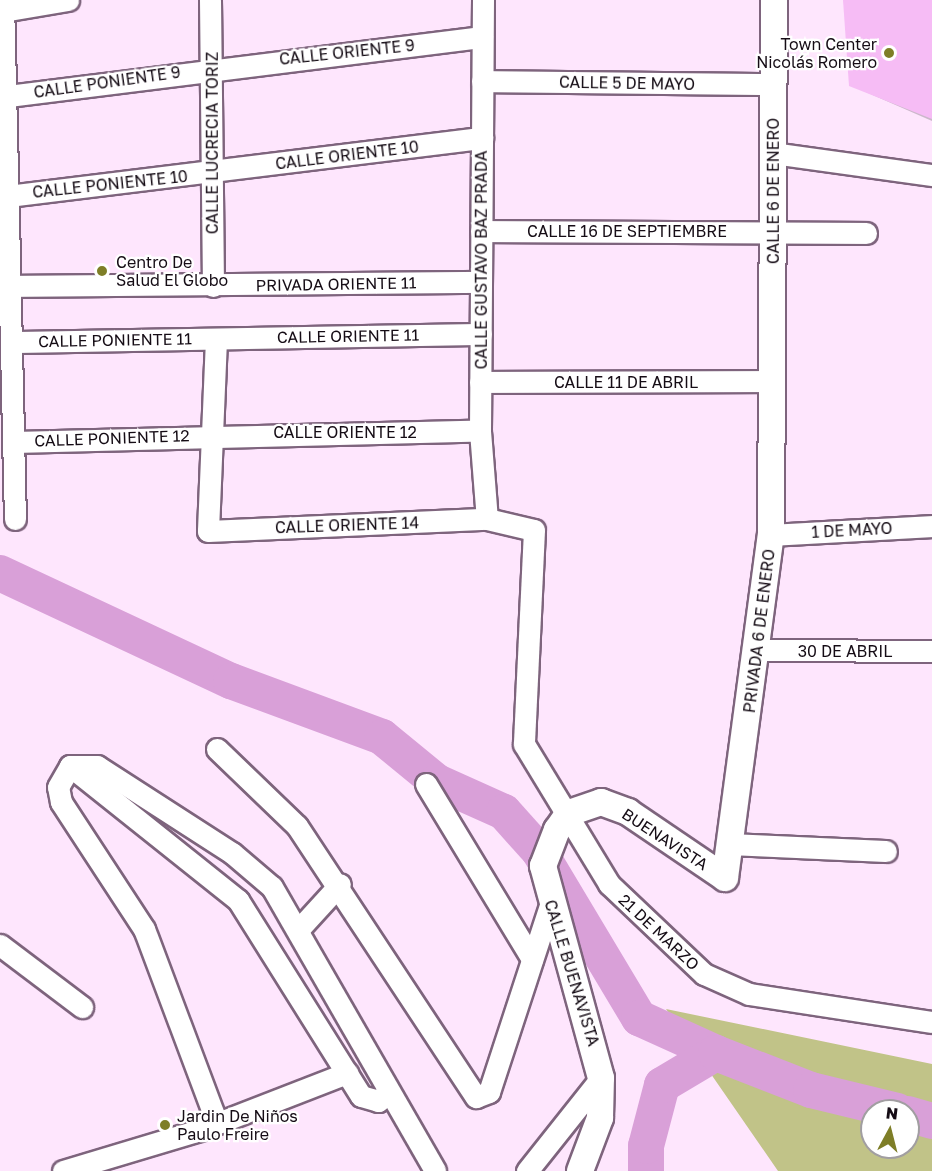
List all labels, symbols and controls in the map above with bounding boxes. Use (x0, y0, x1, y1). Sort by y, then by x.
place label: Town Center Nicolás Romero (756, 34, 877, 72)
street label: CALLE ORIENTE 9 (278, 35, 416, 69)
marker: Town Center Nicolás Romero (882, 46, 896, 60)
street label: CALLE LUCRECIA TORIZ (202, 52, 222, 234)
street label: CALLE PONIENTE 9 (32, 62, 182, 102)
street label: CALLE 5 DE MAYO (559, 72, 695, 94)
street label: CALLE 6 DE ENERO (763, 118, 783, 264)
street label: CALLE ORIENTE 10 (274, 137, 420, 173)
street label: CALLE GUSTAVO BAZ PRADA (471, 151, 491, 369)
street label: CALLE PONIENTE 10 (31, 166, 189, 202)
street label: CALLE 16 DE SEPTIEMBRE (527, 221, 727, 241)
place label: Centro De Salud El Globo (116, 252, 228, 290)
marker: Centro De Salud El Globo (93, 262, 111, 280)
street label: PRIVADA ORIENTE 11 (255, 273, 417, 295)
street label: CALLE ORIENTE 11 (277, 325, 419, 347)
street label: CALLE PONIENTE 11 (38, 329, 192, 351)
street label: CALLE 11 DE ABRIL (554, 372, 698, 392)
street label: CALLE ORIENTE 12 (273, 422, 417, 442)
street label: CALLE PONIENTE 12 (34, 426, 190, 450)
street label: CALLE ORIENTE 14 (275, 513, 419, 537)
street label: 1 DE MAYO (811, 518, 893, 542)
street label: PRIVADA 6 DE ENERO (739, 548, 779, 714)
street label: 30 DE ABRIL (798, 641, 892, 661)
street label: BUENAVISTA (618, 804, 712, 874)
street label: 21 DE MARZO (615, 890, 703, 974)
street label: CALLE BUENAVISTA (541, 897, 603, 1049)
north arrow (860, 1099, 920, 1159)
text: N (885, 1102, 899, 1124)
place label: Jardin De Niños Paulo Freire (177, 1106, 298, 1144)
marker: Jardin De Niños Paulo Freire (158, 1118, 172, 1132)

